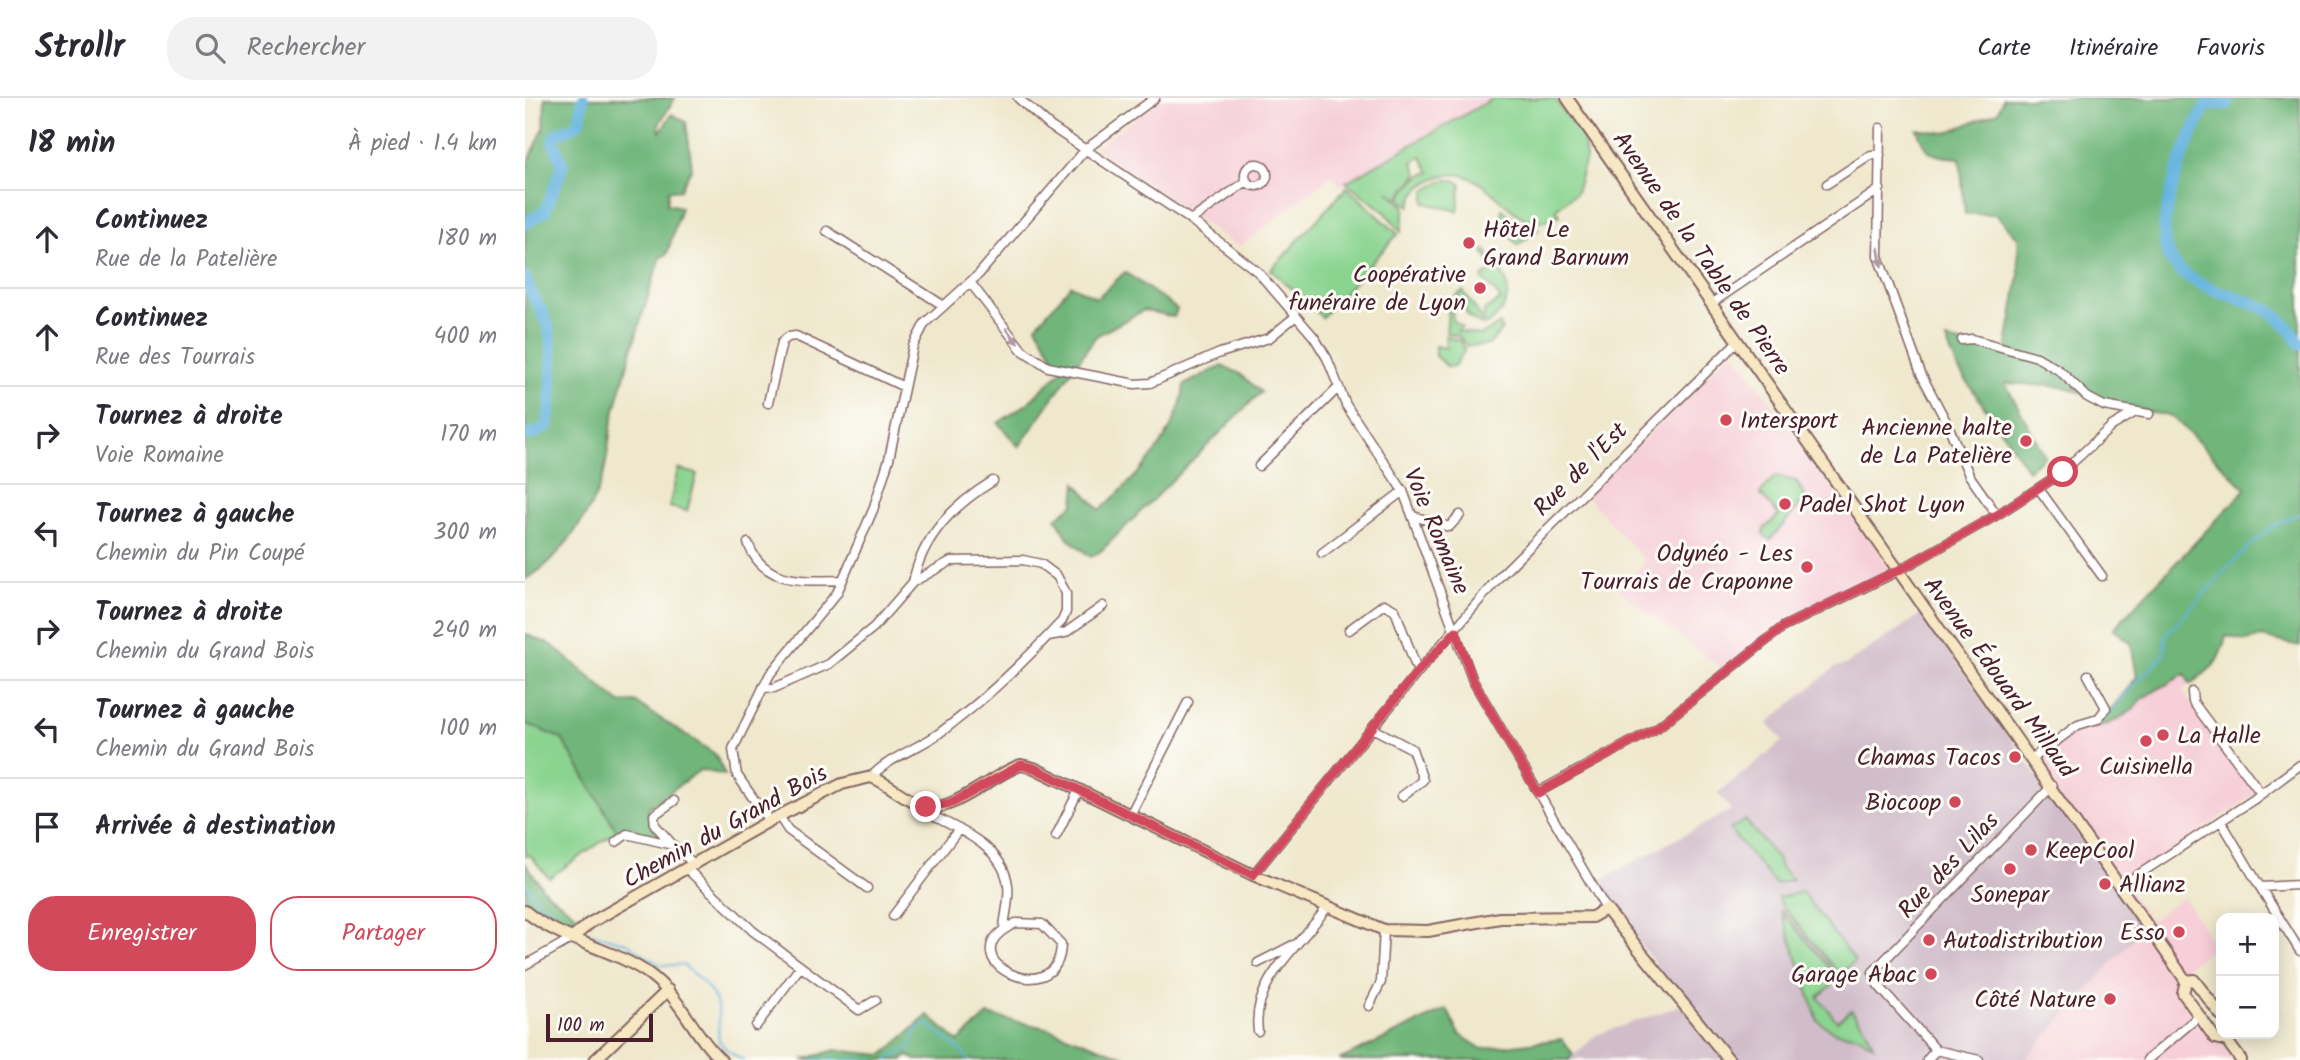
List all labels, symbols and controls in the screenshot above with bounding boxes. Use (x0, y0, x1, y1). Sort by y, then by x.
search box (167, 17, 657, 80)
text: Strollr (35, 22, 125, 75)
text: Rechercher (247, 27, 365, 69)
icon: search (191, 29, 229, 67)
text: Carte (1977, 29, 2031, 68)
text: Itinéraire (2069, 29, 2158, 68)
text: Favoris (2196, 29, 2265, 68)
text: 18 min (28, 120, 115, 168)
street label: Avenue de la Table de Pierre (1601, 123, 1800, 384)
text: À pied · 1.4 km (348, 126, 497, 162)
text: Continuez (95, 200, 208, 242)
place label: Hôtel Le Grand Barnum (1483, 211, 1629, 278)
icon: ahead (28, 220, 66, 258)
text: 180 m (437, 221, 497, 257)
marker: Hôtel Le Grand Barnum (1461, 235, 1477, 251)
text: Rue de la Patelière (95, 242, 277, 278)
one-way arrow (1875, 246, 1886, 268)
place label: Coopérative funéraire de Lyon (1288, 256, 1466, 323)
marker: Coopérative funéraire de Lyon (1472, 280, 1488, 296)
text: Continuez (95, 298, 208, 340)
icon: ahead (28, 318, 66, 356)
text: 400 m (434, 319, 497, 355)
one-way arrow (1004, 327, 1019, 345)
text: Rue des Tourrais (95, 340, 255, 376)
text: Tournez à droite (95, 396, 283, 438)
place label: Intersport (1740, 402, 1839, 441)
place label: Ancienne halte de La Patelière (1860, 409, 2012, 476)
marker: Intersport (1718, 412, 1734, 428)
street label: Rue de l'Est (1524, 413, 1638, 527)
icon: right (28, 416, 66, 454)
text: 170 m (440, 417, 497, 453)
marker: Ancienne halte de La Patelière (2018, 433, 2034, 449)
text: Voie Romaine (95, 438, 224, 474)
route start (2047, 456, 2078, 487)
street label: Voie Romaine (1391, 462, 1480, 601)
place label: Padel Shot Lyon (1799, 486, 1965, 525)
text: Tournez à gauche (95, 494, 295, 536)
marker: Padel Shot Lyon (1777, 496, 1793, 512)
icon: left (28, 514, 66, 552)
text: 300 m (433, 515, 497, 551)
place label: Odynéo - Les Tourrais de Craponne (1580, 535, 1793, 602)
text: Chemin du Pin Coupé (95, 536, 304, 572)
marker: Odynéo - Les Tourrais de Craponne (1799, 559, 1815, 575)
street label: Avenue Édouard Millaud (1912, 569, 2086, 788)
text: Tournez à droite (95, 592, 283, 634)
icon: right (28, 612, 66, 650)
text: 240 m (432, 613, 497, 649)
text: Chemin du Grand Bois (95, 634, 314, 670)
text: Tournez à gauche (95, 690, 295, 732)
icon: left (28, 710, 66, 748)
text: 100 m (439, 711, 497, 747)
place label: La Halle (2177, 717, 2261, 756)
marker: La Halle (2155, 727, 2171, 743)
text: Chemin du Grand Bois (95, 732, 314, 768)
marker: Cuisinella (2138, 733, 2154, 749)
place label: Chamas Tacos (1856, 739, 2001, 778)
place label: Cuisinella (2099, 748, 2193, 787)
marker: Chamas Tacos (2007, 749, 2023, 765)
street label: Chemin du Grand Bois (616, 755, 835, 900)
place label: Biocoop (1865, 784, 1942, 823)
route end (910, 791, 941, 822)
marker: Biocoop (1947, 794, 1963, 810)
street label: Rue des Lilas (1889, 803, 2009, 929)
text: Arrivée à destination (95, 806, 336, 848)
icon: arrive (28, 808, 66, 846)
place label: KeepCool (2045, 832, 2134, 871)
marker: KeepCool (2023, 842, 2039, 858)
marker: Sonepar (2002, 861, 2018, 877)
place label: Allianz (2119, 866, 2186, 905)
place label: Sonepar (1971, 876, 2051, 915)
marker: Allianz (2097, 876, 2113, 892)
button: Enregistrer (28, 896, 256, 971)
button: Partager (270, 896, 497, 971)
map controls (2216, 913, 2279, 1039)
button: + (2216, 913, 2279, 976)
place label: Esso (2120, 914, 2165, 953)
place label: Autodistribution (1943, 922, 2103, 961)
marker: Esso (2171, 924, 2187, 940)
marker: Autodistribution (1921, 932, 1937, 948)
place label: Garage Abac (1791, 956, 1917, 995)
marker: Garage Abac (1923, 966, 1939, 982)
button: − (2216, 976, 2279, 1039)
place label: Côté Nature (1974, 981, 2096, 1020)
marker: Côté Nature (2102, 991, 2118, 1007)
scale bar (546, 1011, 653, 1043)
text: 100 m (557, 1011, 605, 1041)

